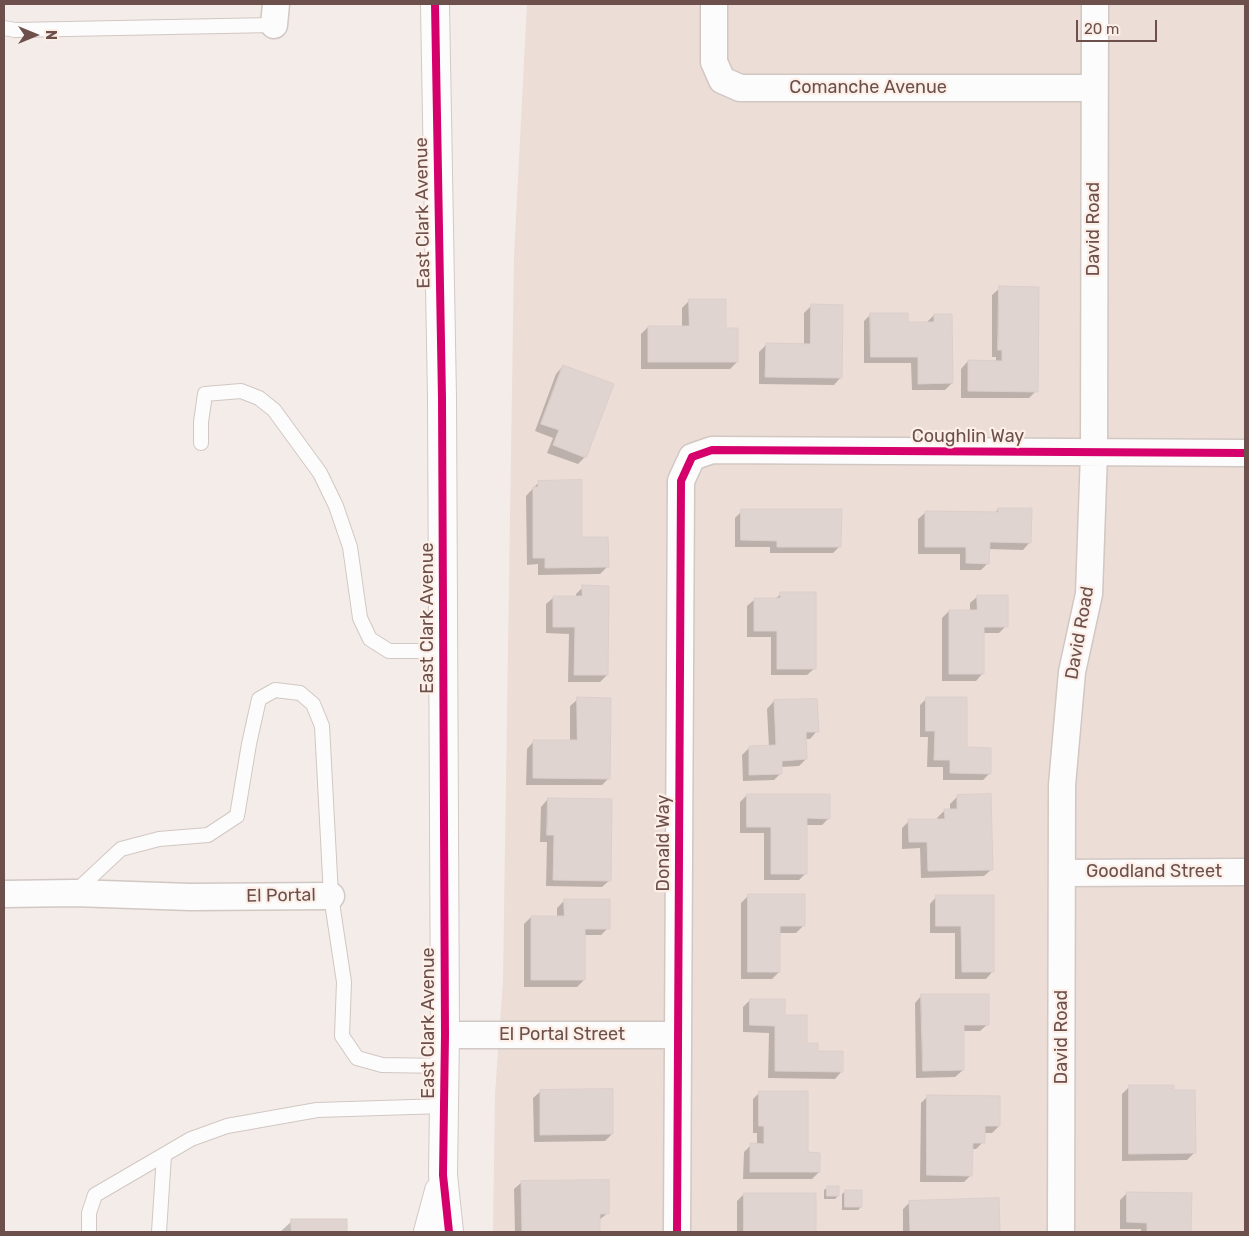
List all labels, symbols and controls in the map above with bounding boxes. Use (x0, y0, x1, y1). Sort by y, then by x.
north arrow (10, 10, 60, 60)
scale bar (1079, 10, 1160, 42)
text: 20 m (1084, 20, 1119, 38)
text: N (42, 30, 59, 40)
street label: Comanche Avenue (789, 77, 947, 99)
street label: East Clark Avenue (411, 137, 435, 289)
street label: David Road (1083, 182, 1105, 276)
street label: Coughlin Way (912, 426, 1024, 448)
street label: East Clark Avenue (417, 542, 439, 694)
street label: David Road (1061, 585, 1099, 681)
street label: Donald Way (653, 795, 675, 891)
street label: Goodland Street (1086, 861, 1222, 883)
street label: El Portal (246, 885, 316, 907)
street label: East Clark Avenue (418, 947, 440, 1099)
street label: David Road (1051, 990, 1073, 1084)
street label: El Portal Street (499, 1024, 625, 1046)

